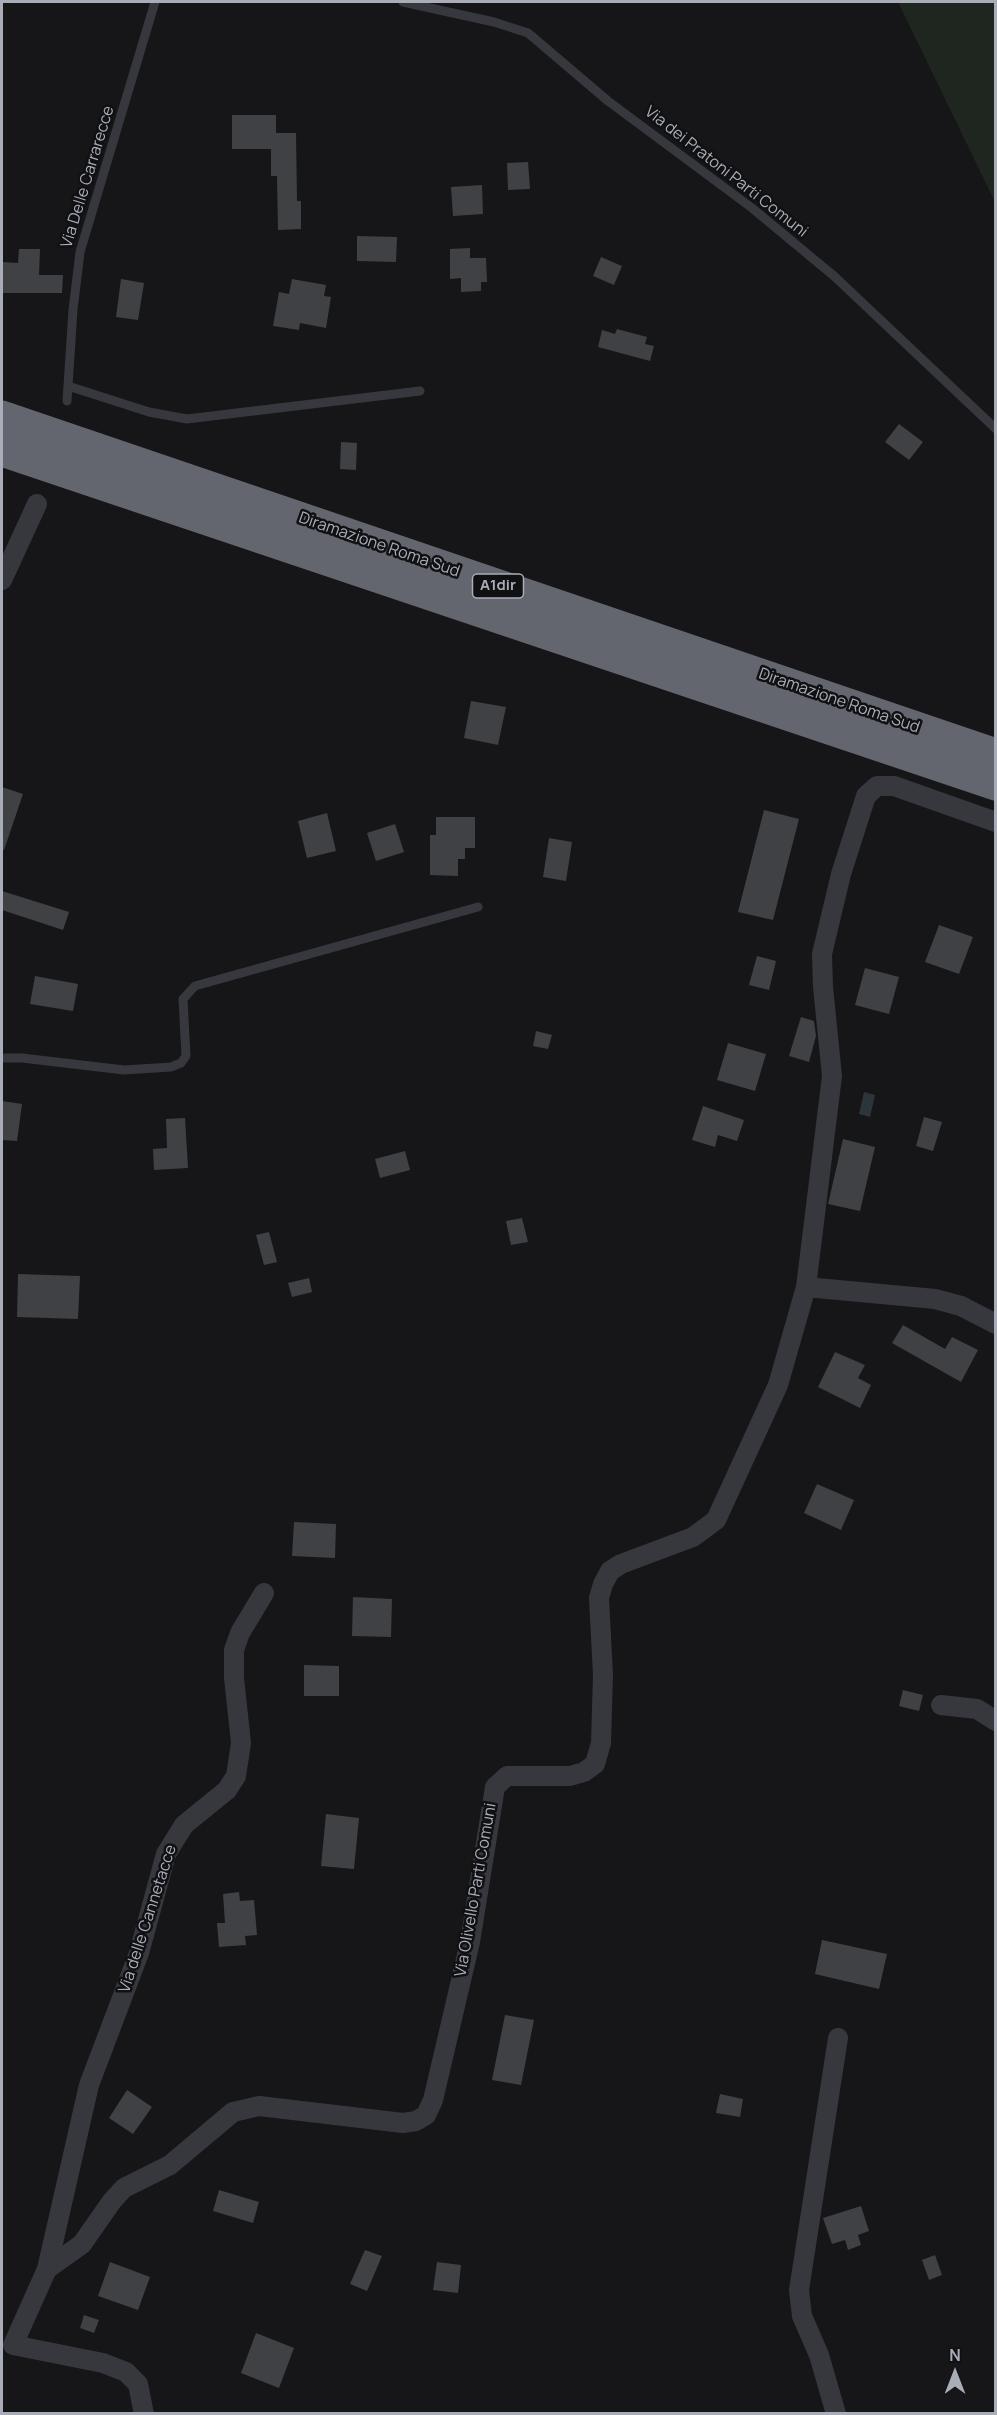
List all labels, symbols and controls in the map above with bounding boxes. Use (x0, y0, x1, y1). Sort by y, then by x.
street label: Via dei Pratoni Parti Comuni (641, 102, 811, 242)
street label: Via Delle Carrarecce (57, 104, 119, 250)
street label: Diramazione Roma Sud (296, 508, 462, 582)
road number: A1dir (472, 574, 524, 598)
street label: Diramazione Roma Sud (756, 664, 922, 738)
street label: Via Olivello Parti Comuni (451, 1802, 501, 1978)
street label: Via delle Cannetacce (115, 1843, 181, 1995)
north arrow (925, 2343, 985, 2403)
text: N (949, 2344, 961, 2366)

